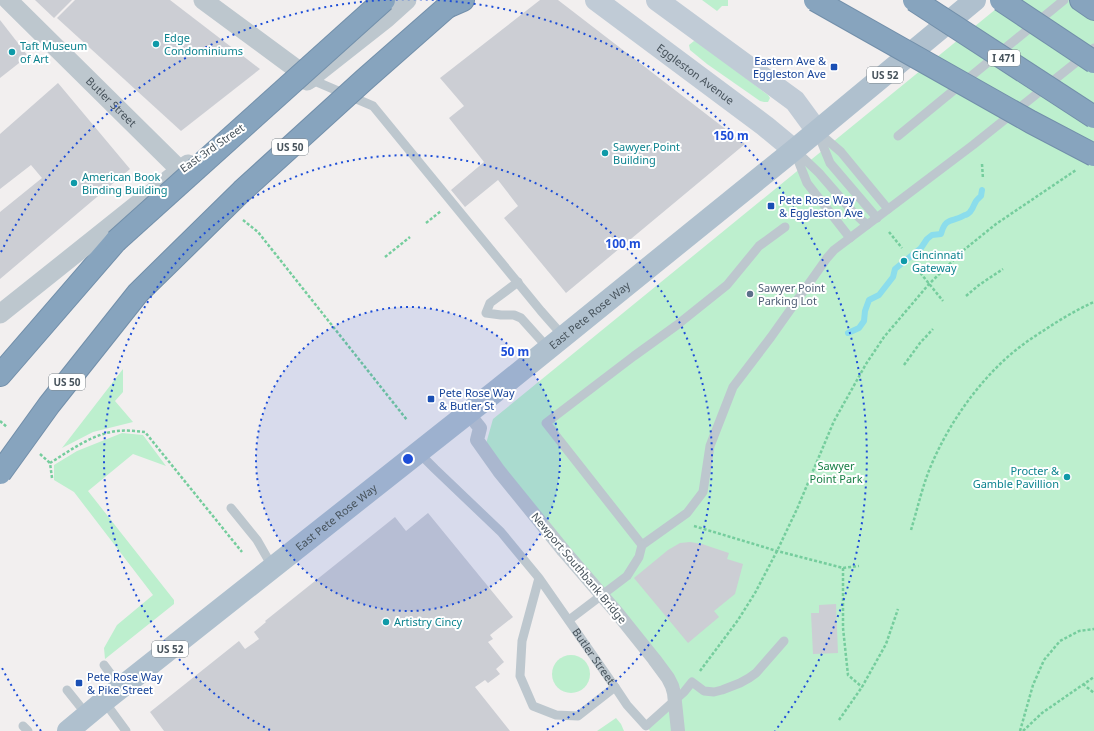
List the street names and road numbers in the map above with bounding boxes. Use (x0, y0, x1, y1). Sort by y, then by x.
street label: Eggleston Avenue (654, 40, 737, 108)
road number: I 471 (988, 50, 1020, 66)
road number: US 52 (867, 67, 903, 83)
street label: Butler Street (83, 73, 140, 130)
street label: East 3rd Street (177, 120, 247, 175)
road number: US 50 (272, 139, 308, 155)
street label: East Pete Rose Way (546, 277, 633, 352)
road number: US 50 (49, 374, 85, 390)
street label: East Pete Rose Way (292, 480, 380, 554)
street label: Newport Southbank Bridge (528, 509, 630, 626)
street label: Butler Street (569, 625, 619, 687)
road number: US 52 (152, 641, 188, 657)

